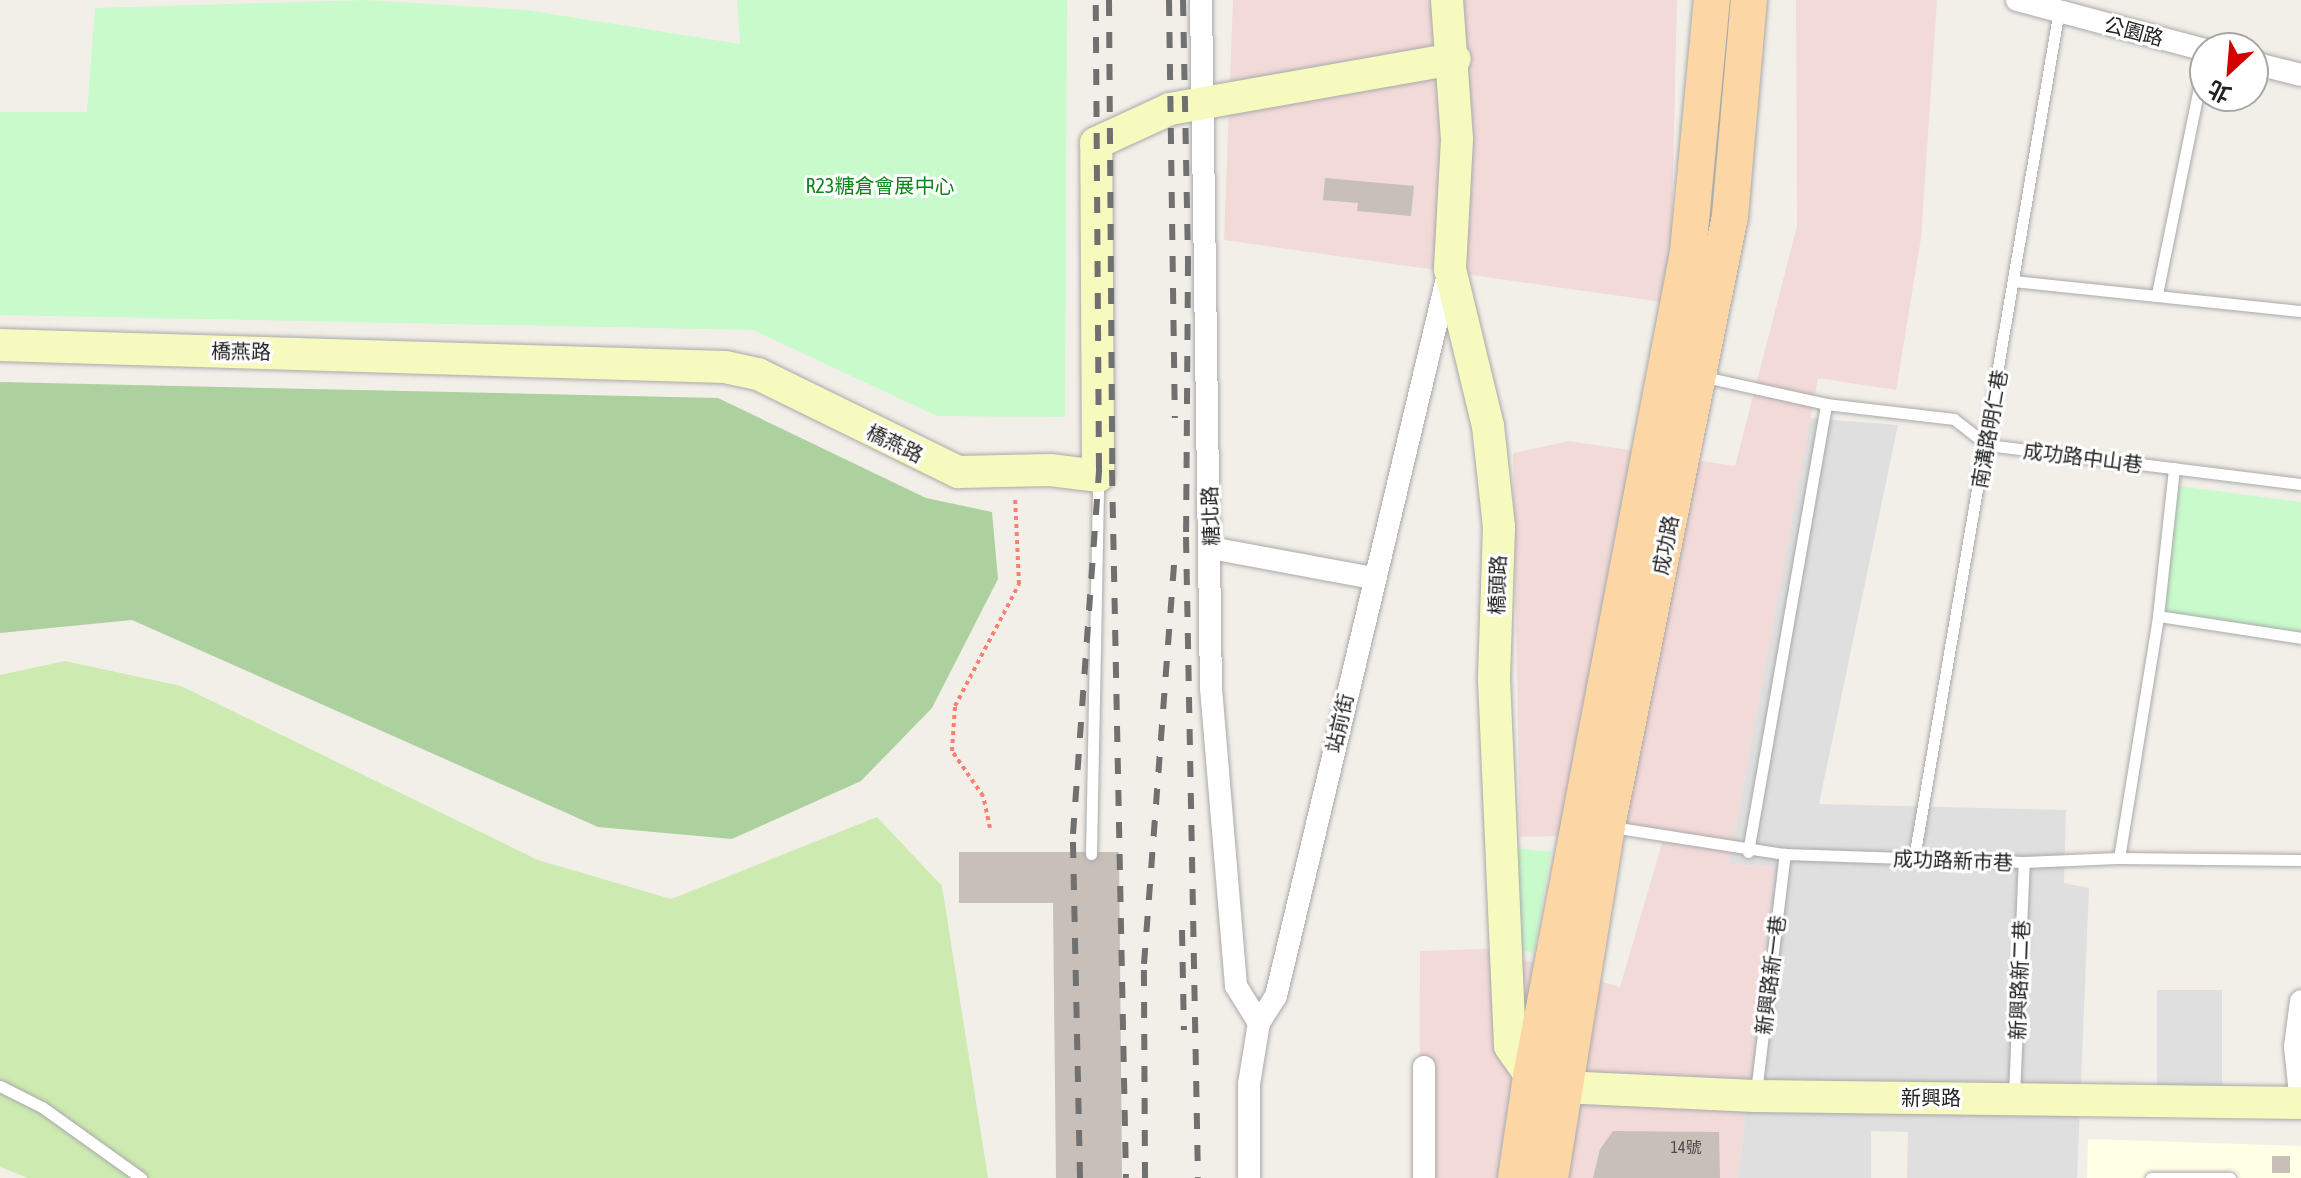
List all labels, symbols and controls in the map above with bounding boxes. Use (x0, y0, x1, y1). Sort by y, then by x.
street label: 公園路 (2102, 12, 2166, 50)
north arrow (2189, 32, 2269, 112)
text: 北 (2204, 75, 2235, 108)
park label: R23糖倉會展中心 (806, 173, 954, 197)
street label: 橋燕路 (211, 338, 271, 364)
street label: 南溝路明仁巷 (1967, 368, 2011, 490)
street label: 橋燕路 (863, 419, 927, 467)
street label: 成功路中山巷 (2022, 438, 2144, 476)
street label: 糖北路 (1197, 486, 1223, 546)
street label: 成功路 (1647, 513, 1683, 577)
street label: 橋頭路 (1484, 555, 1510, 615)
street label: 站前街 (1321, 691, 1357, 755)
street label: 成功路新市巷 (1893, 846, 2013, 874)
street label: 新興路新一巷 (1751, 914, 1789, 1036)
street label: 新興路新二巷 (2005, 920, 2033, 1040)
street label: 新興路 (1901, 1085, 1961, 1109)
house number: 14號 (1670, 1137, 1702, 1157)

